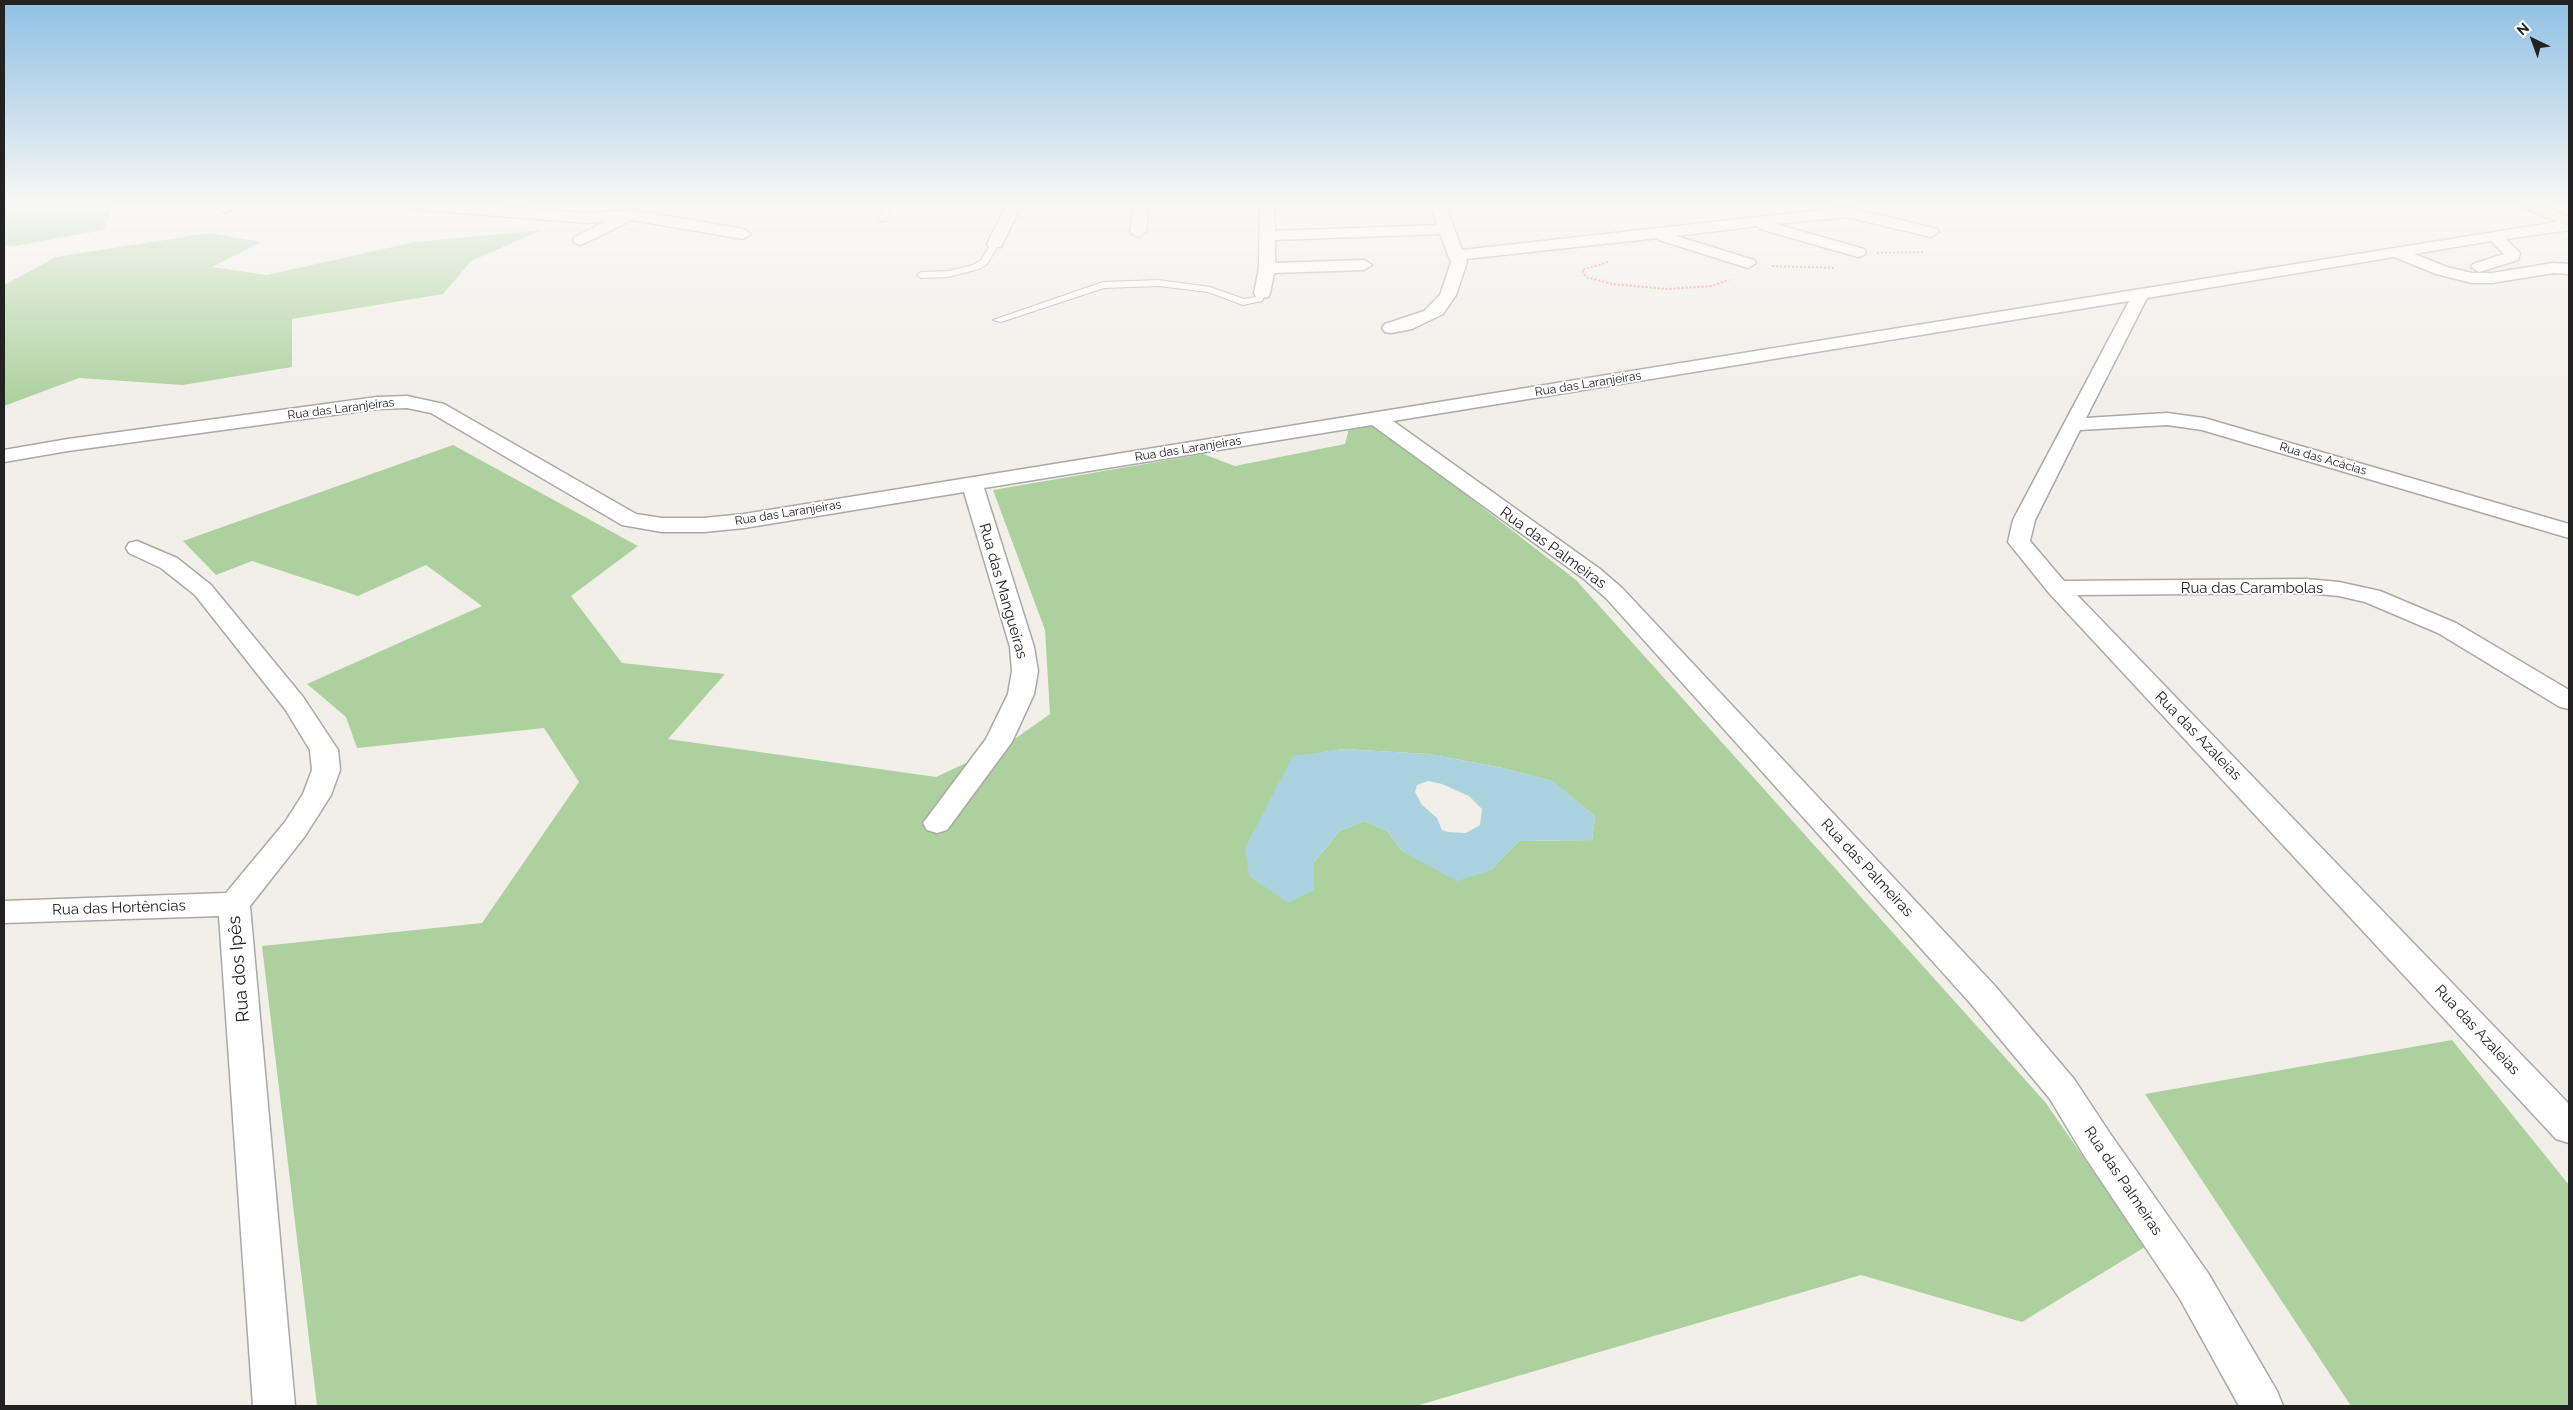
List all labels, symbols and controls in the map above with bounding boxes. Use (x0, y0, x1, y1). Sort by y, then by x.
north arrow (2508, 15, 2558, 65)
text: N (2514, 19, 2532, 38)
street label: Rua das Laranjeiras (1534, 368, 1642, 400)
street label: Rua das Laranjeiras (287, 395, 395, 423)
street label: Rua das Laranjeiras (1134, 433, 1242, 465)
street label: Rua das Acácias (2278, 440, 2368, 478)
street label: Rua das Laranjeiras (734, 497, 842, 529)
street label: Rua das Palmeiras (1496, 503, 1610, 593)
street label: Rua das Mangueiras (975, 521, 1031, 661)
street label: Rua das Carambolas (2181, 579, 2323, 597)
street label: Rua das Azaleias (2151, 688, 2245, 784)
street label: Rua das Palmeiras (1817, 815, 1917, 921)
street label: Rua das Hortências (52, 897, 186, 919)
street label: Rua dos Ipês (224, 915, 254, 1023)
street label: Rua das Azaleias (2431, 981, 2523, 1079)
street label: Rua das Palmeiras (2080, 1123, 2166, 1239)

